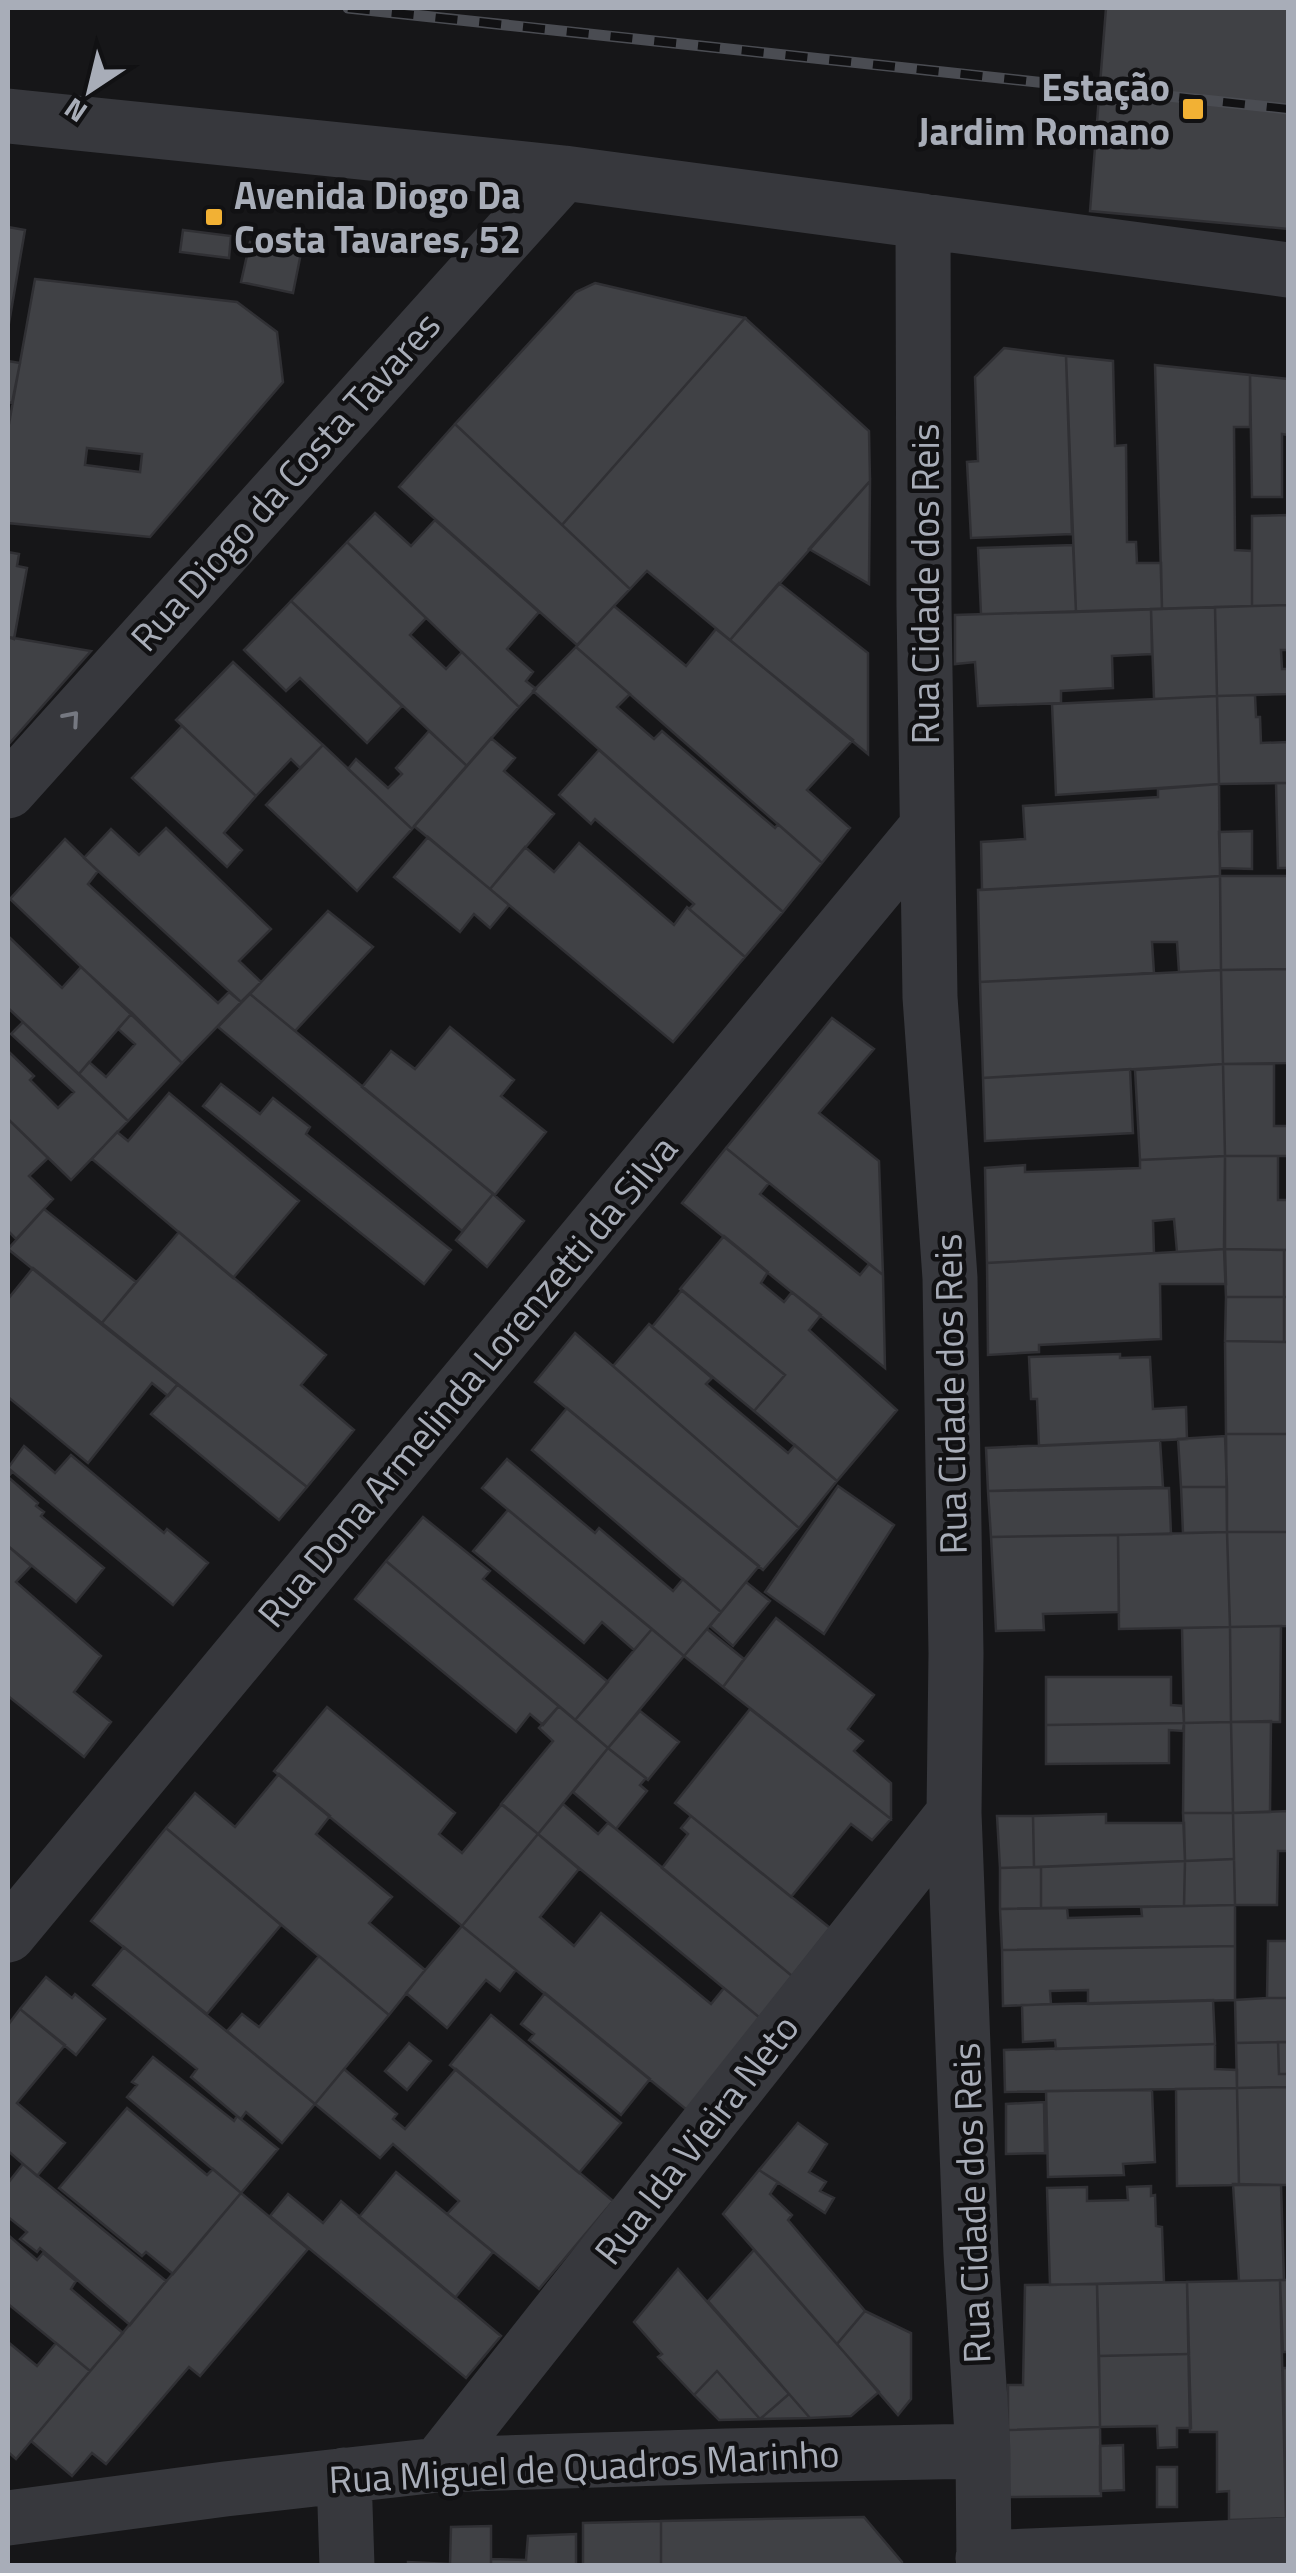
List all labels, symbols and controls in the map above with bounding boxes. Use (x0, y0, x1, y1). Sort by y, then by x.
north arrow (40, 40, 140, 140)
place label: Estação Jardim Romano (918, 58, 1170, 160)
text: N (55, 88, 96, 134)
marker: Estação Jardim Romano (1180, 96, 1206, 122)
place label: Avenida Diogo Da Costa Tavares, 52 (234, 166, 521, 268)
marker: Avenida Diogo Da Costa Tavares, 52 (203, 206, 225, 228)
street label: Rua Diogo da Costa Tavares (116, 298, 454, 664)
street label: Rua Cidade dos Reis (896, 423, 954, 745)
one-way arrow (60, 711, 78, 730)
street label: Rua Dona Armelinda Lorenzetti da Silva (243, 1122, 691, 1640)
street label: Rua Cidade dos Reis (918, 1233, 982, 1555)
street label: Rua Ida Vieira Neto (580, 2001, 812, 2277)
street label: Rua Cidade dos Reis (936, 2042, 1006, 2364)
street label: Rua Miguel de Quadros Marinho (327, 2424, 841, 2508)

